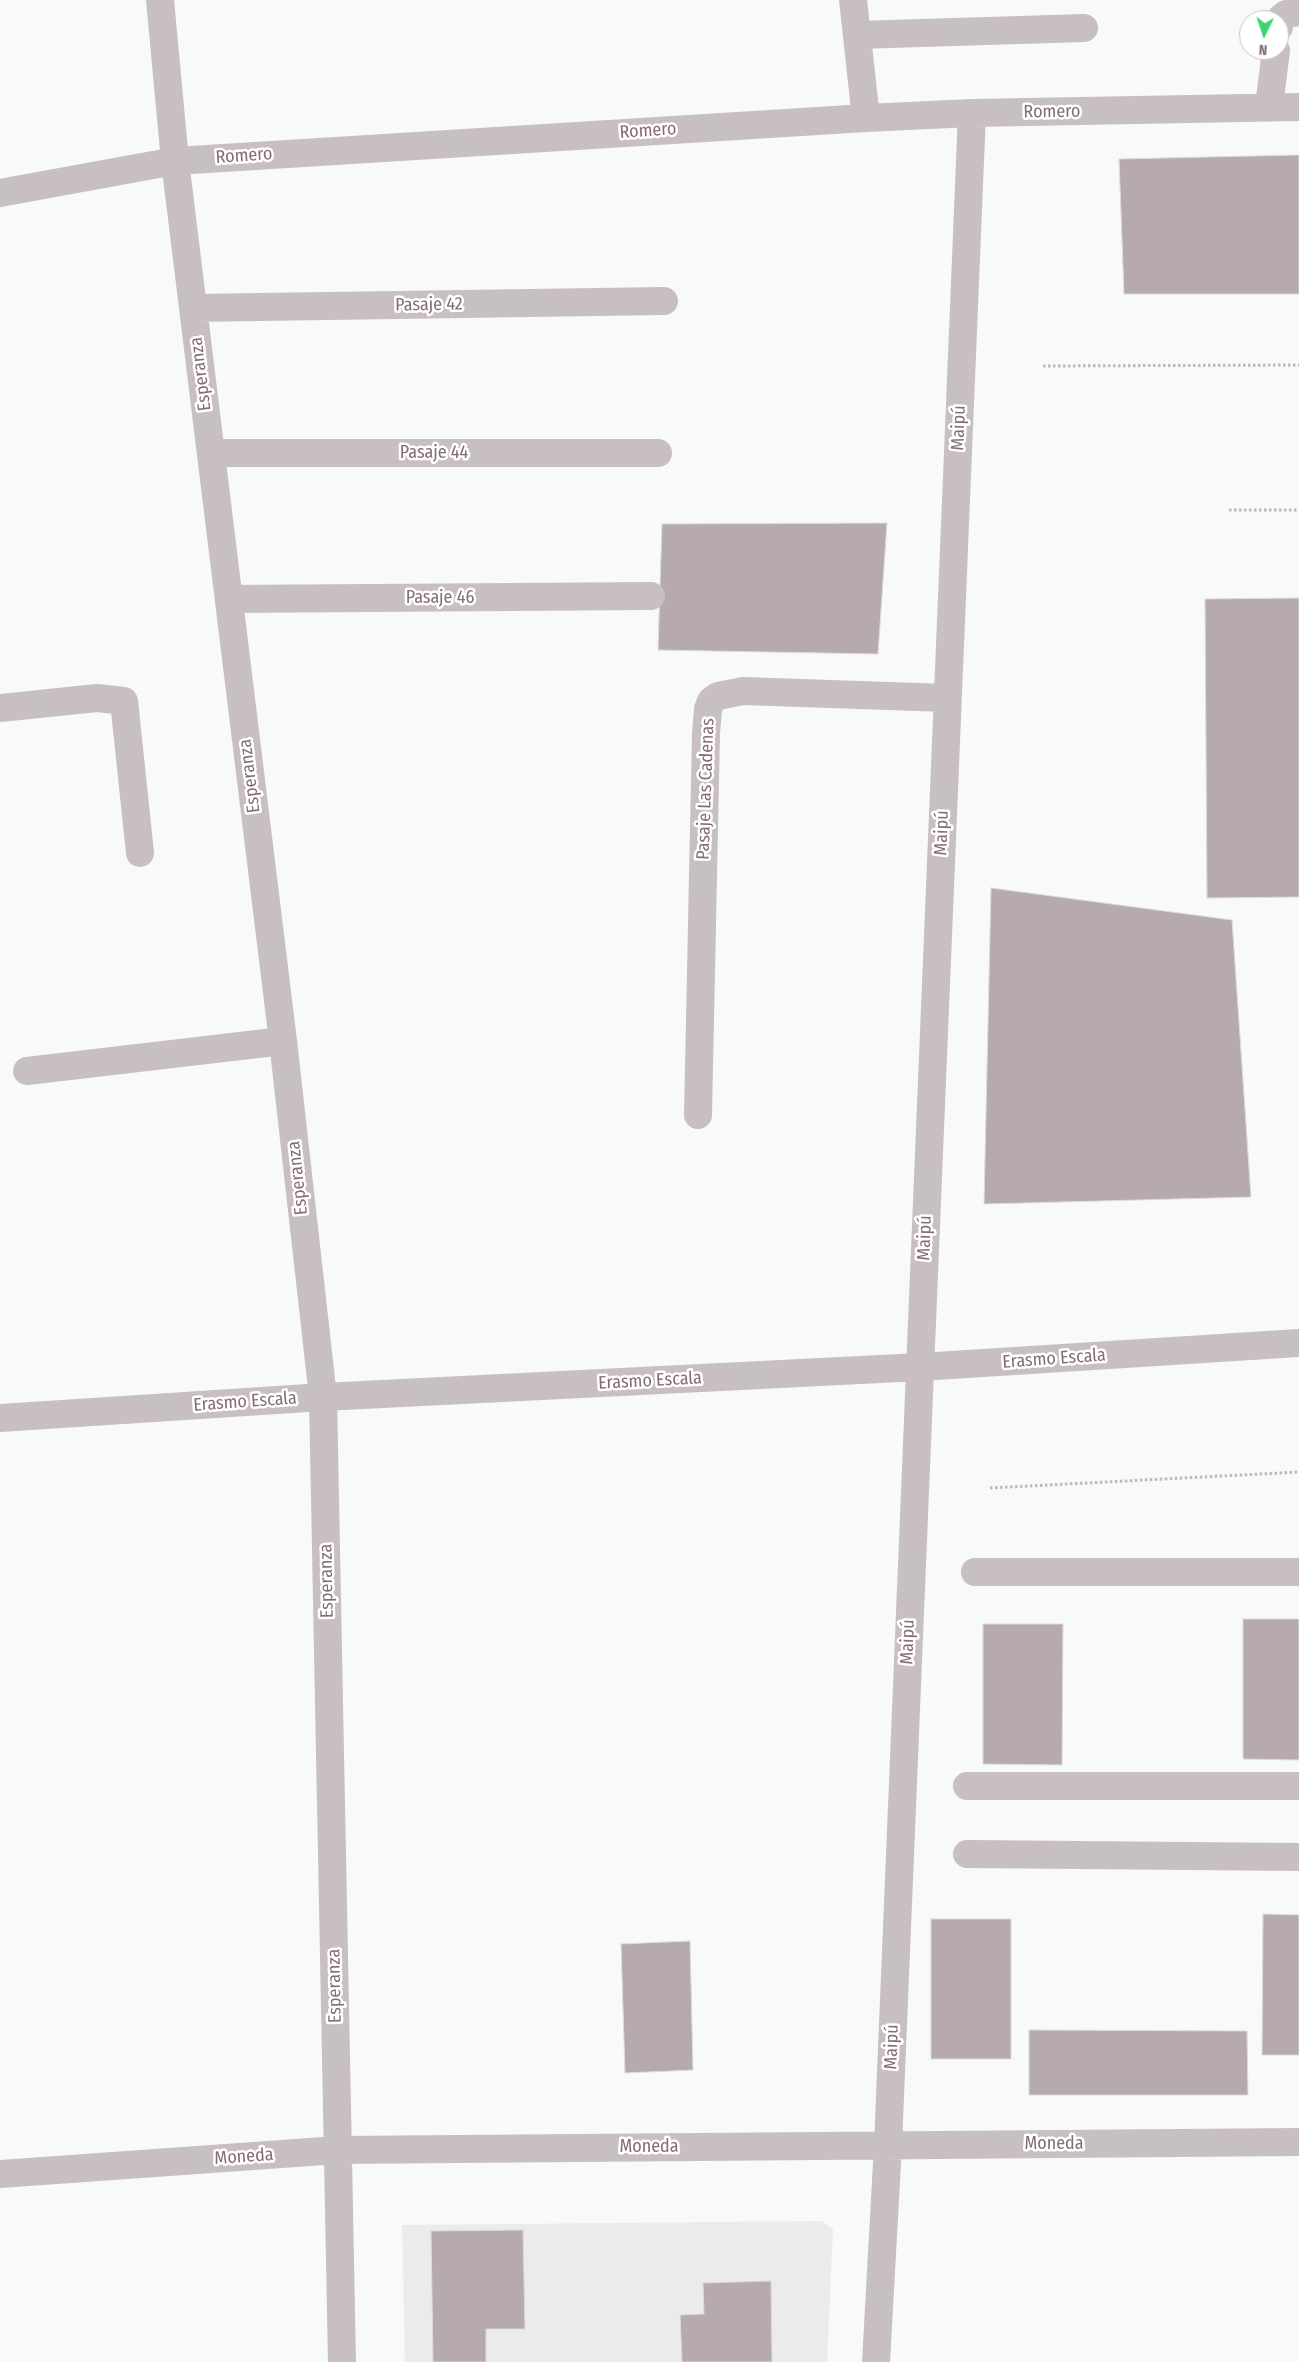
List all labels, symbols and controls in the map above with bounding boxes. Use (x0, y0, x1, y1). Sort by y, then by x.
north arrow (1239, 10, 1289, 60)
text: N (1258, 41, 1268, 58)
street label: Romero (1023, 101, 1081, 123)
street label: Romero (619, 118, 677, 144)
street label: Romero (215, 143, 273, 169)
street label: Pasaje 42 (395, 294, 463, 316)
street label: Esperanza (186, 336, 216, 412)
street label: Maipú (947, 405, 971, 451)
street label: Pasaje 44 (400, 442, 468, 464)
street label: Pasaje 46 (406, 587, 474, 609)
street label: Pasaje Las Cadenas (693, 718, 719, 860)
street label: Esperanza (235, 738, 265, 814)
street label: Maipú (930, 810, 954, 856)
street label: Esperanza (283, 1140, 313, 1216)
street label: Maipú (913, 1215, 937, 1261)
street label: Erasmo Escala (1002, 1345, 1106, 1373)
street label: Erasmo Escala (598, 1368, 702, 1394)
street label: Erasmo Escala (193, 1388, 297, 1416)
street label: Esperanza (316, 1544, 338, 1618)
street label: Maipú (896, 1619, 920, 1665)
street label: Esperanza (324, 1949, 346, 2023)
street label: Maipú (880, 2024, 904, 2070)
street label: Moneda (1024, 2133, 1084, 2155)
street label: Moneda (619, 2136, 679, 2158)
street label: Moneda (214, 2144, 274, 2170)

